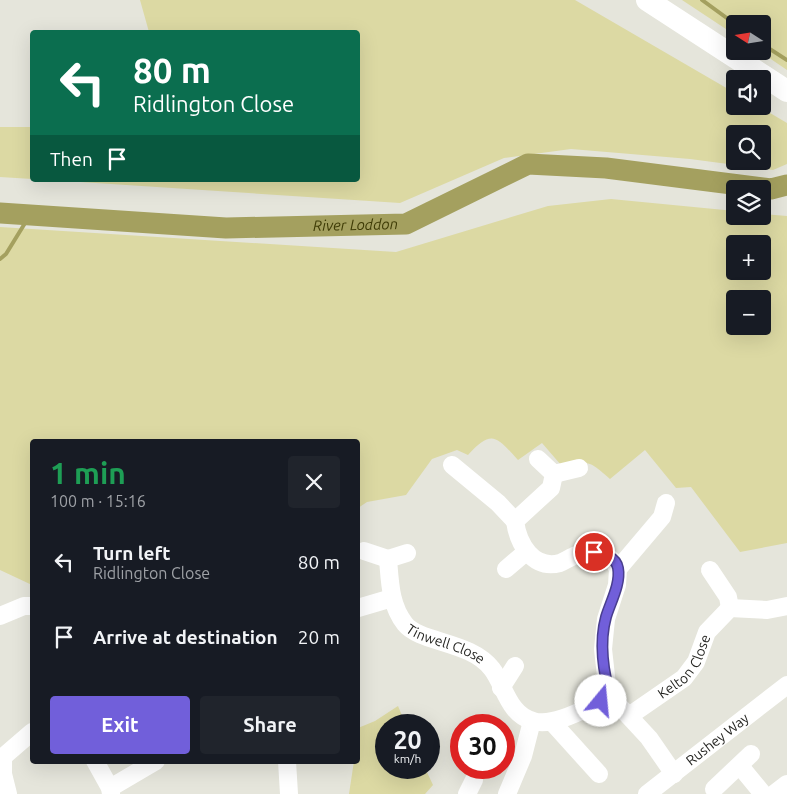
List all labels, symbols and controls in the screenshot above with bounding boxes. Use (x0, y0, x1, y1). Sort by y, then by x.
north arrow (726, 15, 771, 60)
map controls (726, 15, 771, 335)
icon: left (50, 50, 115, 115)
text: 80 m (133, 50, 211, 90)
button: sound (726, 70, 771, 115)
text: Ridlington Close (133, 91, 294, 116)
button: search (726, 125, 771, 170)
icon: arrive (103, 145, 131, 173)
text: Then (50, 148, 93, 170)
button: layers (726, 180, 771, 225)
water label: River Loddon (313, 215, 398, 234)
button: + (726, 235, 771, 280)
button: − (726, 290, 771, 335)
text: 1 min (50, 456, 126, 490)
button: close (288, 456, 340, 508)
text: 100 m · 15:16 (50, 492, 146, 510)
pin (573, 531, 615, 573)
icon: arrive (580, 538, 608, 566)
text: Turn left (93, 542, 171, 564)
icon: left (50, 548, 78, 576)
text: 80 m (298, 551, 340, 573)
text: Ridlington Close (93, 564, 210, 582)
street label: Tinwell Close (403, 621, 488, 667)
icon: arrive (50, 623, 78, 651)
text: Arrive at destination (93, 626, 278, 648)
text: 20 m (298, 626, 340, 648)
street label: Kelton Close (655, 632, 713, 702)
position arrow (574, 674, 626, 726)
button: Exit (50, 696, 190, 754)
button: Share (200, 696, 340, 754)
street label: Rushey Way (683, 710, 752, 769)
speed limit sign: 30 (450, 714, 515, 779)
text: 20 (393, 726, 422, 754)
text: km/h (394, 752, 421, 765)

